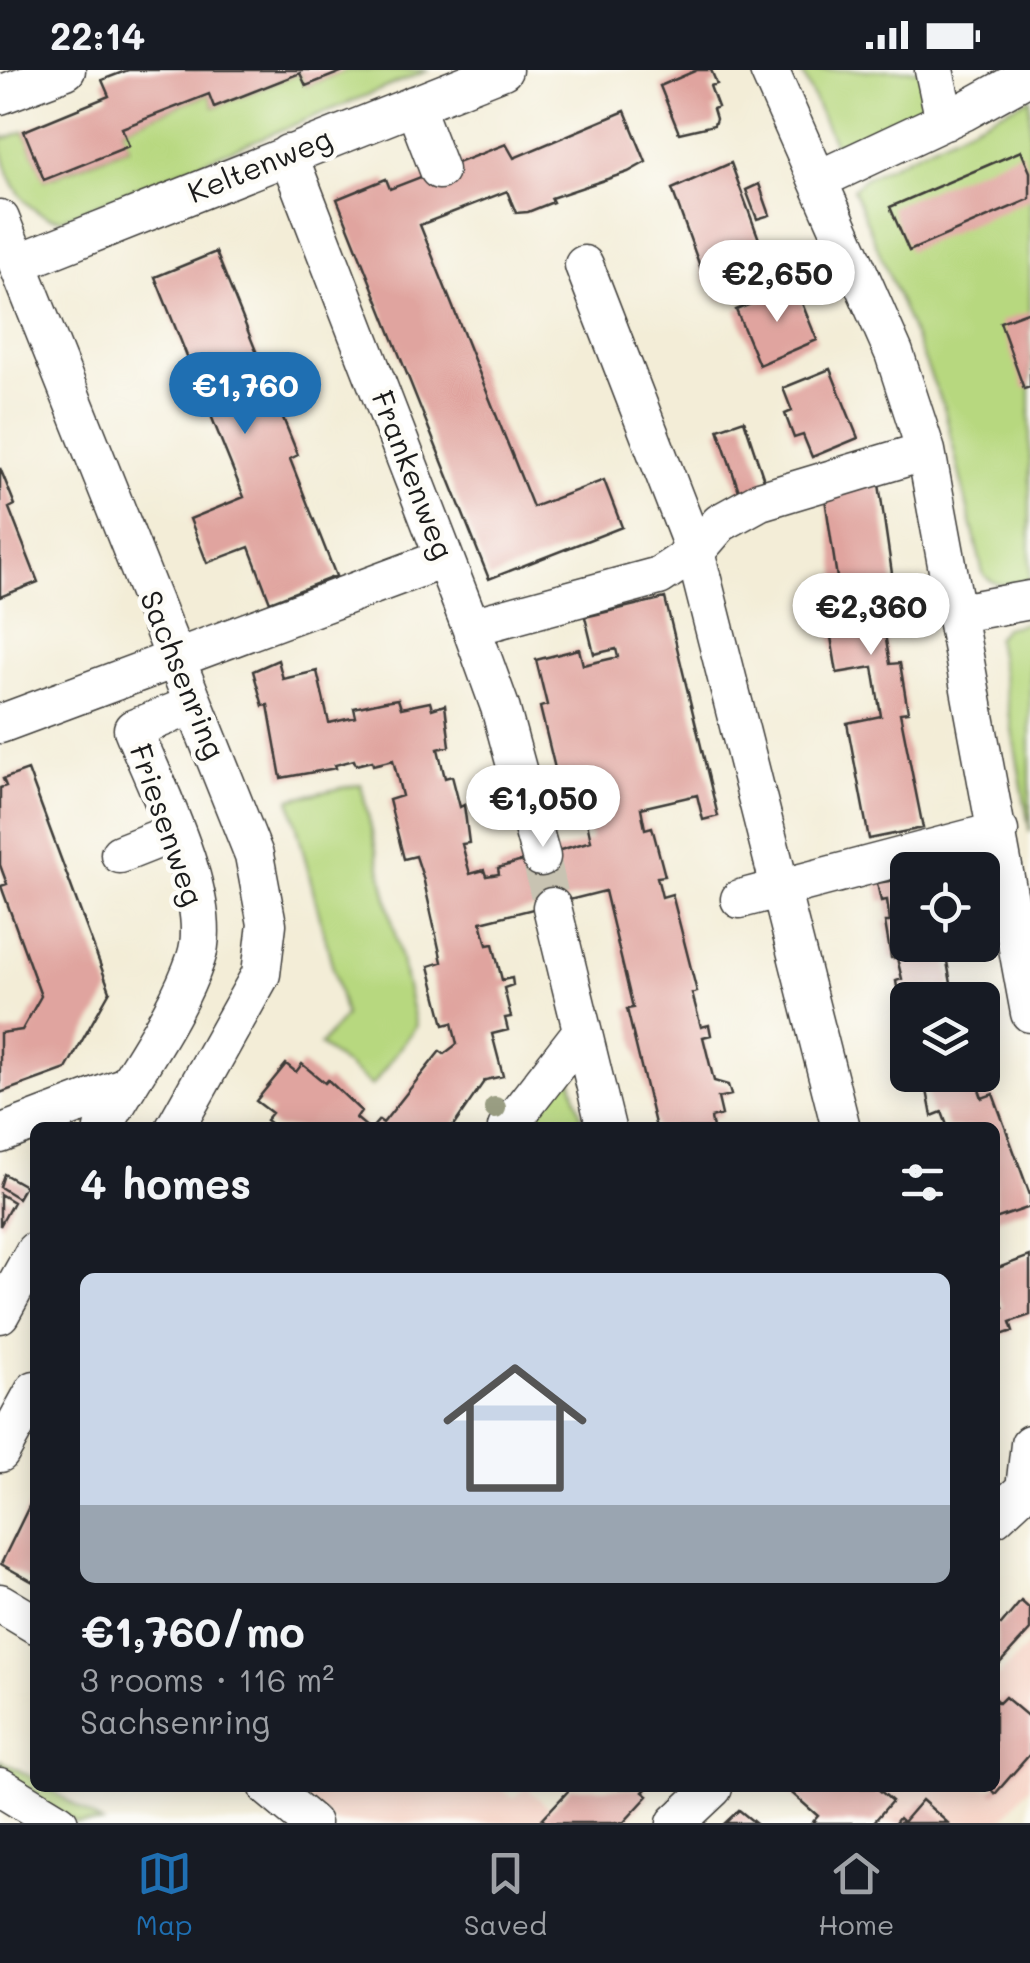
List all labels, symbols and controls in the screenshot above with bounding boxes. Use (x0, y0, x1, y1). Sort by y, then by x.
text: 22:14 (50, 10, 145, 60)
street label: Keltenweg (181, 117, 337, 211)
pin: €2,650 (696, 240, 858, 325)
text: €2,650 (721, 251, 833, 293)
pin: €1,760 (164, 352, 326, 437)
text: €1,760 (191, 363, 299, 405)
street label: Frankenweg (363, 384, 464, 564)
pin: €2,360 (790, 573, 952, 658)
street label: Sachsenring (132, 584, 236, 764)
text: €2,360 (815, 584, 927, 626)
street label: Friesenweg (122, 738, 214, 911)
pin: €1,050 (462, 765, 624, 850)
text: €1,050 (488, 776, 598, 818)
map controls (890, 852, 1000, 1092)
button: locate (890, 852, 1000, 962)
button: layers (890, 982, 1000, 1092)
text: 4 homes (80, 1155, 251, 1210)
icon: filters (895, 1155, 950, 1210)
icon: home (425, 1338, 605, 1518)
text: €1,760/mo (80, 1603, 305, 1658)
text: 3 rooms · 116 m² (80, 1658, 334, 1700)
text: Sachsenring (80, 1700, 270, 1742)
tab: Map (136, 1846, 193, 1942)
tab: Saved (464, 1846, 547, 1942)
tab: Home (818, 1846, 894, 1942)

